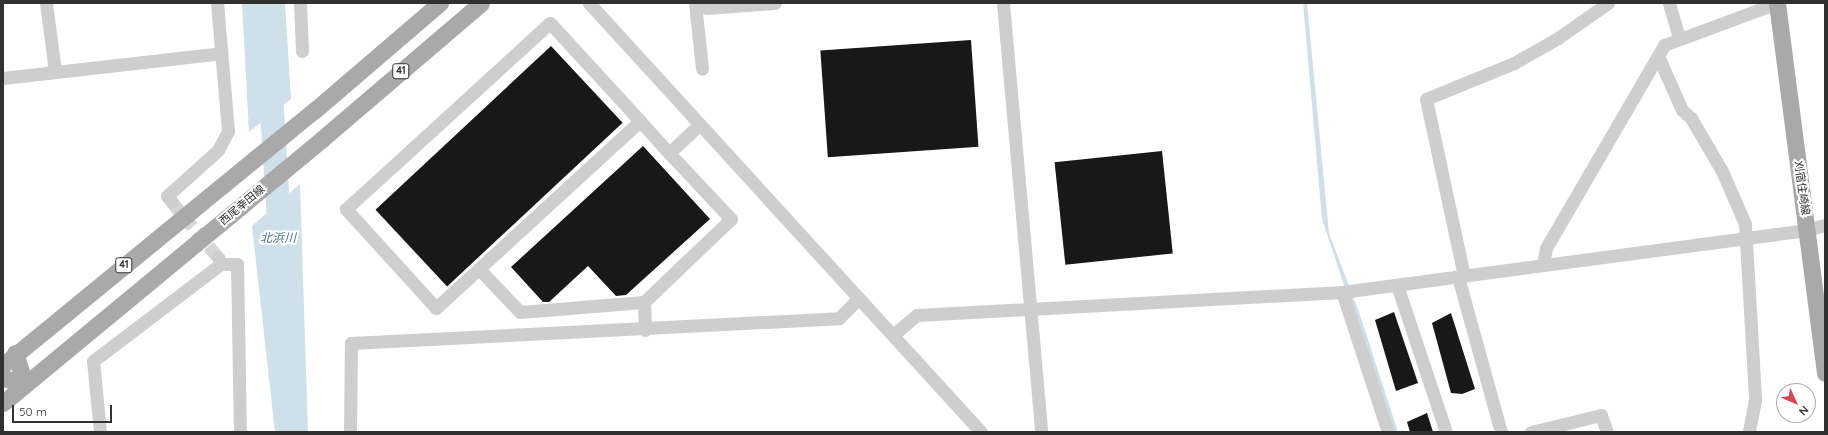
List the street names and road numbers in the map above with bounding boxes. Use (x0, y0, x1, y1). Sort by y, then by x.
road number: 41 (392, 63, 410, 79)
street label: 刈宿住崎線 (1792, 160, 1812, 216)
street label: 西尾幸田線 (217, 182, 267, 228)
road number: 41 (115, 257, 133, 273)

